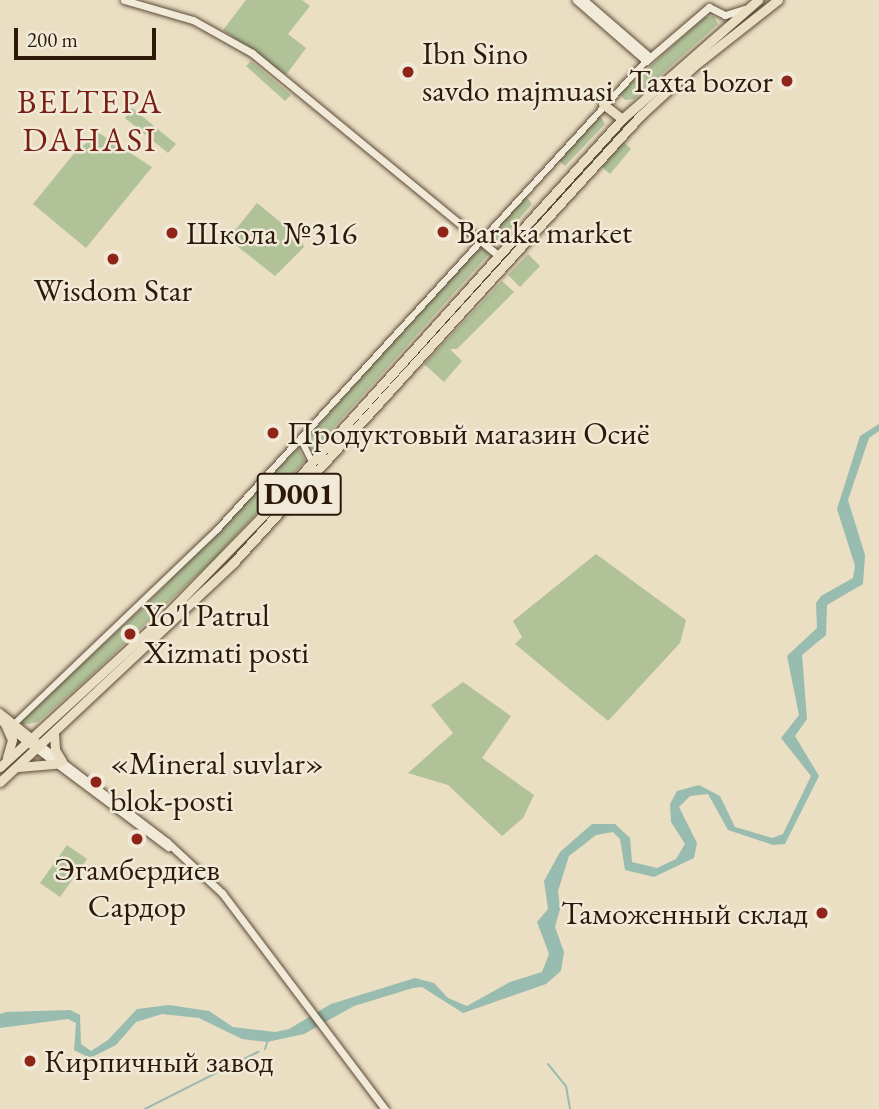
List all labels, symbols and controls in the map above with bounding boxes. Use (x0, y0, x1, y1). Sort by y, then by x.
scale bar (18, 14, 159, 58)
text: 200 m (27, 26, 78, 53)
place label: Ibn Sino savdo majmuasi (422, 35, 613, 110)
place label: Taxta bozor (629, 62, 773, 100)
marker: Ibn Sino savdo majmuasi (400, 64, 416, 80)
marker: Taxta bozor (779, 73, 795, 89)
district label: BELTEPA DAHASI (18, 82, 162, 160)
place label: Baraka market (457, 213, 632, 251)
place label: Школа №316 (186, 214, 357, 252)
marker: Baraka market (435, 224, 451, 240)
marker: Школа №316 (164, 225, 180, 241)
marker: Wisdom Star (105, 251, 121, 267)
place label: Wisdom Star (34, 271, 192, 309)
place label: Продуктовый магазин Осиё (287, 414, 649, 452)
marker: Продуктовый магазин Осиё (265, 425, 281, 441)
road number: D001 (255, 467, 343, 520)
place label: Yo'l Patrul Xizmati posti (144, 597, 309, 672)
marker: Yo'l Patrul Xizmati posti (122, 626, 138, 642)
place label: «Mineral suvlar» blok-posti (110, 745, 324, 820)
marker: «Mineral suvlar» blok-posti (88, 774, 104, 790)
marker: Эгамбердиев Сардор (129, 831, 145, 847)
place label: Эгамбердиев Сардор (54, 851, 220, 926)
place label: Таможенный склад (561, 894, 808, 932)
marker: Таможенный склад (814, 905, 830, 921)
place label: Кирпичный завод (44, 1042, 274, 1080)
marker: Кирпичный завод (22, 1053, 38, 1069)

